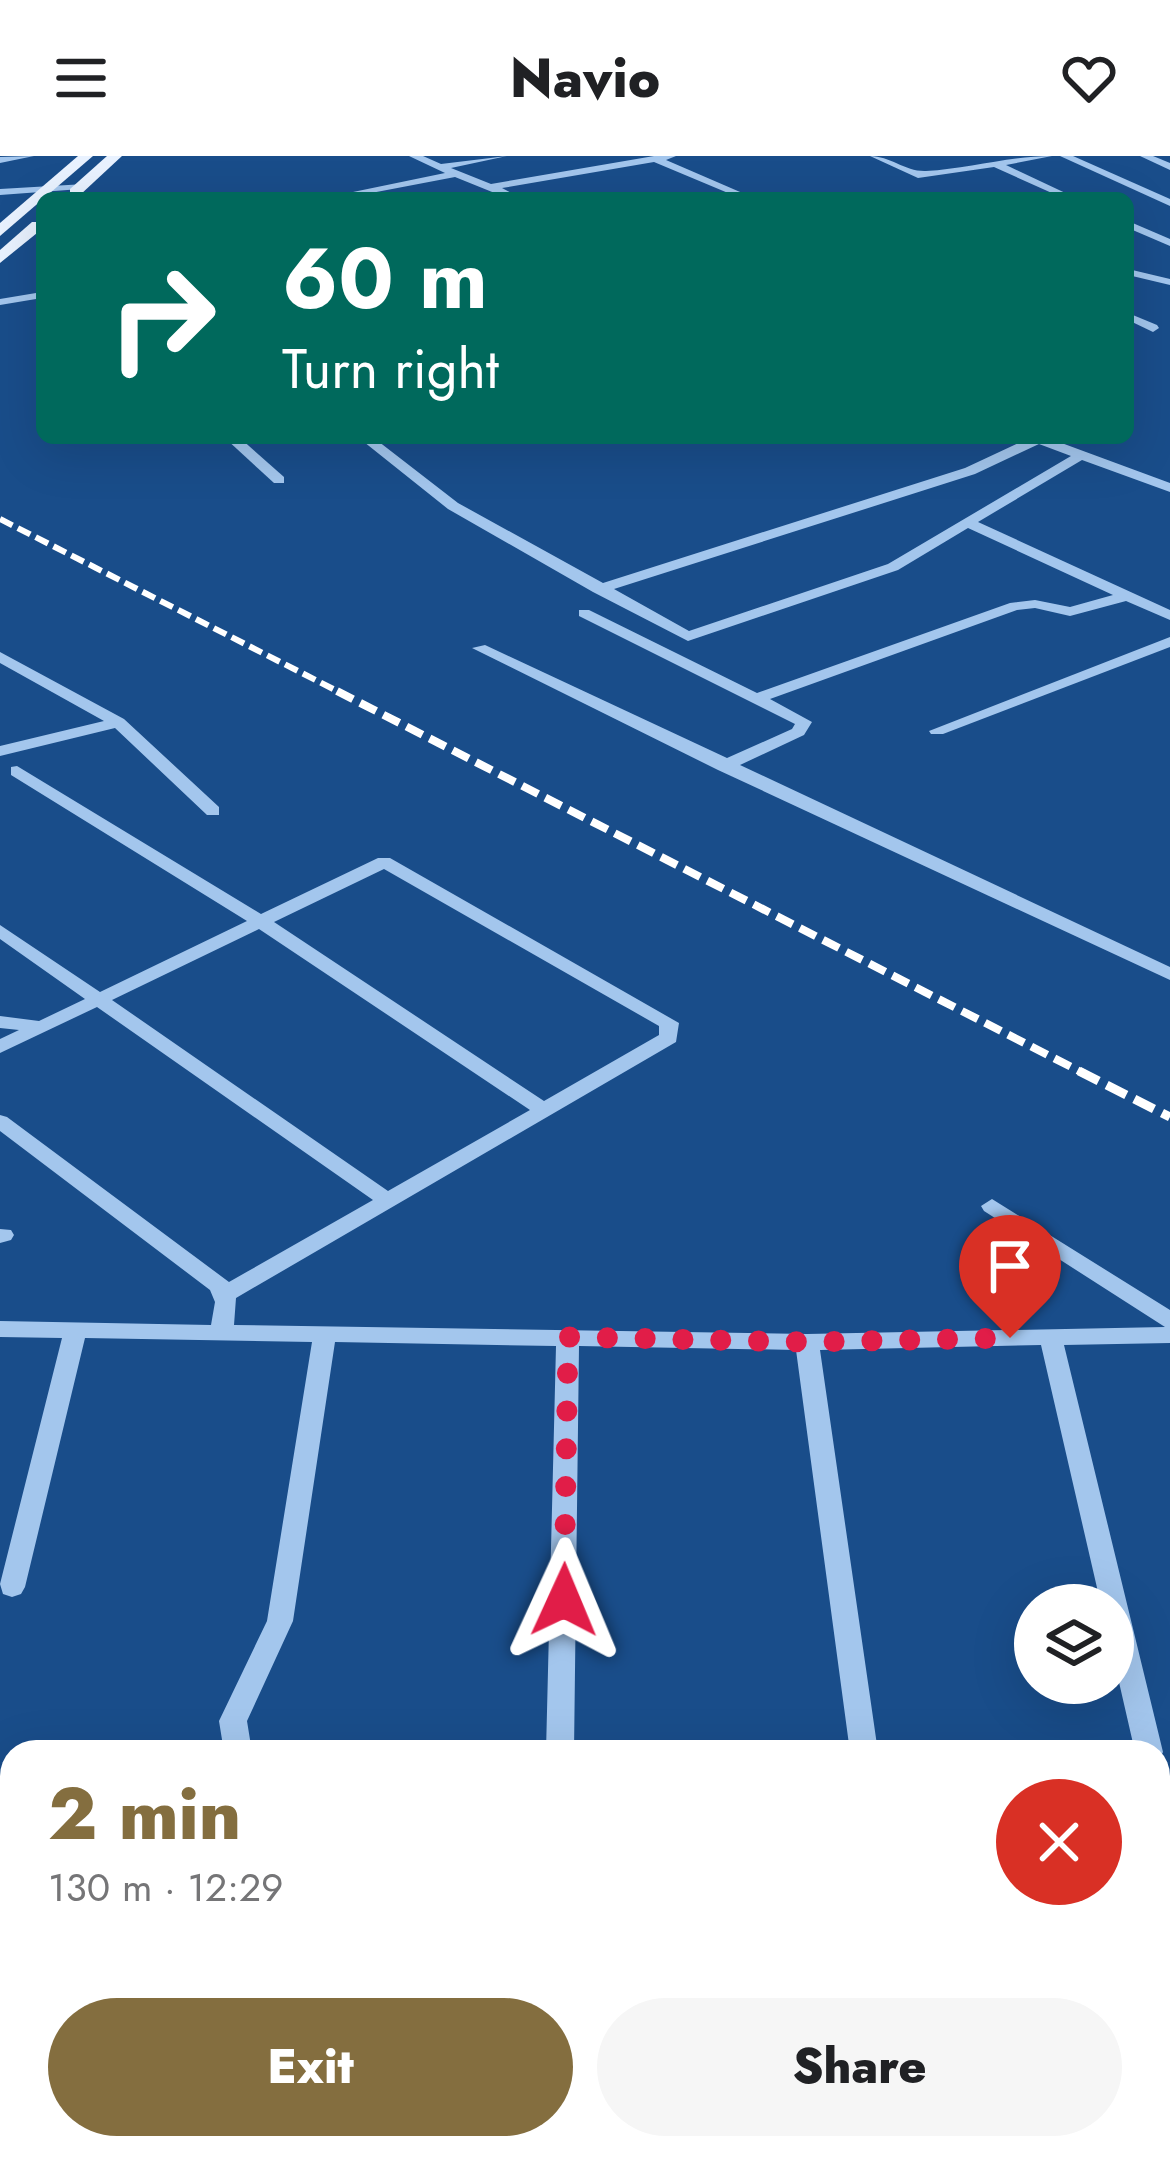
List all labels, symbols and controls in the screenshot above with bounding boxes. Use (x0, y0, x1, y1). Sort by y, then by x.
text: Navio (510, 39, 660, 117)
icon: menu (48, 45, 114, 111)
icon: heart (1056, 45, 1122, 111)
text: 60 m (282, 218, 488, 340)
icon: right (84, 240, 240, 396)
text: Turn right (282, 330, 499, 408)
pin (959, 1215, 1061, 1338)
icon: arrive (977, 1233, 1043, 1299)
position arrow (501, 1537, 627, 1663)
map controls (1014, 1584, 1134, 1704)
button: layers (1014, 1584, 1134, 1704)
text: 2 min (48, 1762, 241, 1866)
button: close (996, 1779, 1122, 1905)
text: 130 m · 12:29 (48, 1859, 284, 1916)
button: Exit (48, 1998, 573, 2136)
button: Share (597, 1998, 1122, 2136)

